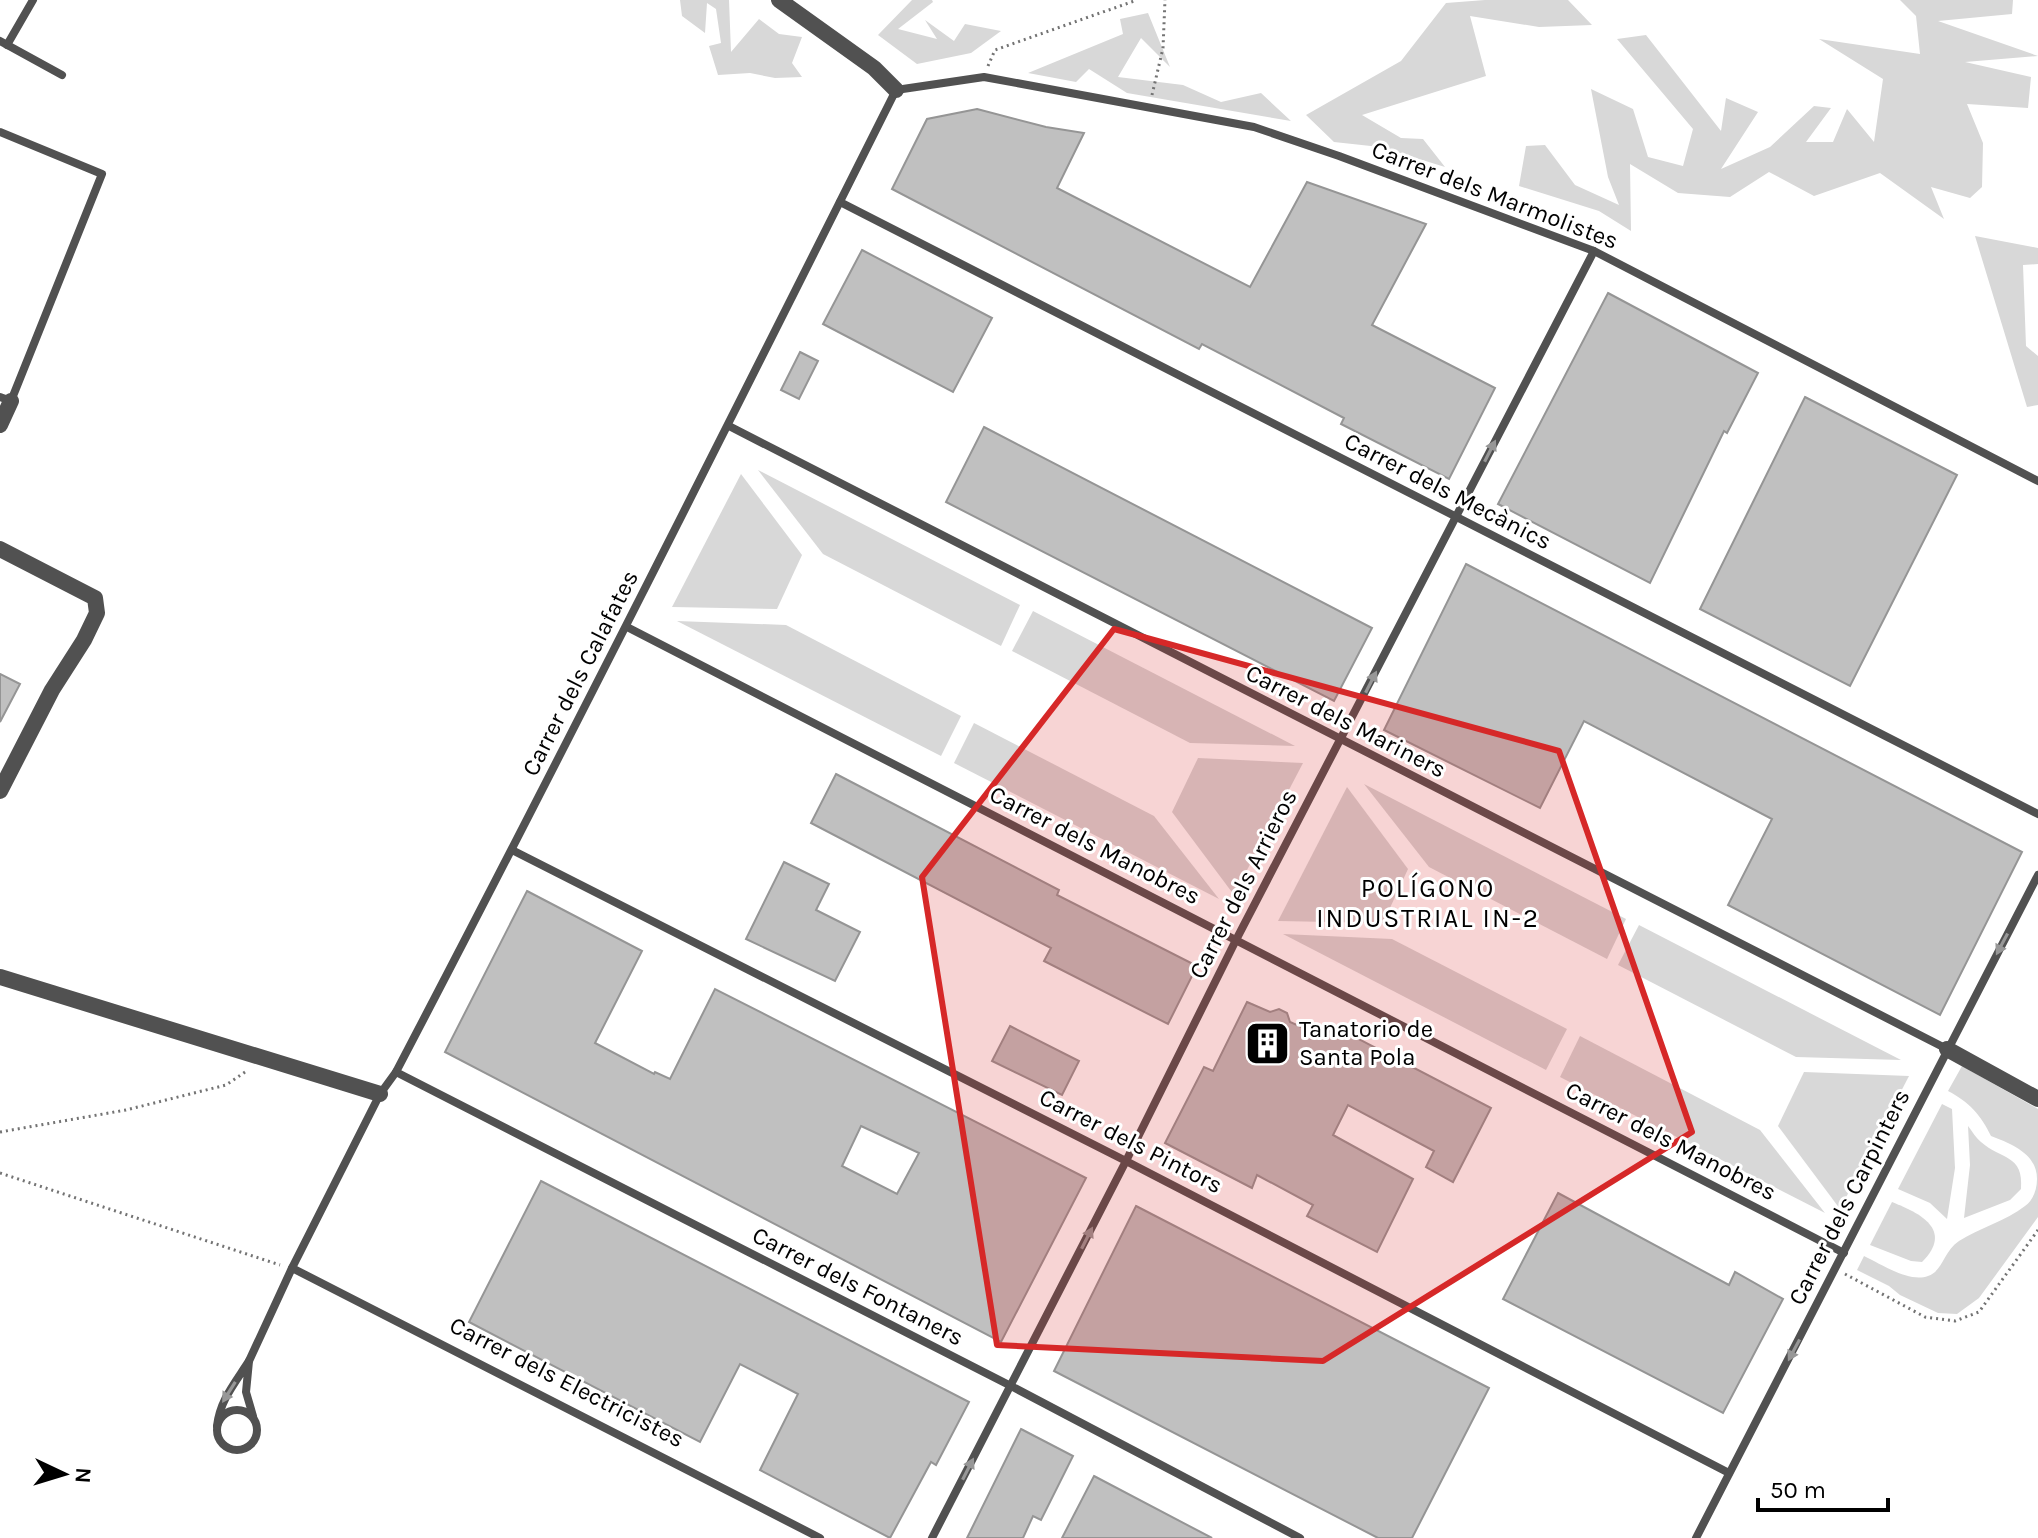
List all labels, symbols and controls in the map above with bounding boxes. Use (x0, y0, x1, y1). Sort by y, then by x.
street label: Carrer dels Marmolistes (1368, 135, 1622, 255)
street label: Carrer dels Mecànics (1340, 427, 1556, 555)
one-way arrow (1484, 439, 1497, 462)
street label: Carrer dels Calafates (516, 566, 644, 780)
street label: Carrer dels Mariners (1241, 658, 1451, 784)
one-way arrow (1364, 670, 1377, 693)
street label: Carrer dels Manobres (985, 780, 1205, 910)
street label: Carrer dels Arrieros (1183, 785, 1303, 983)
district label: POLÍGONO INDUSTRIAL IN-2 (1316, 872, 1540, 934)
one-way arrow (1995, 933, 2008, 956)
place label: Tanatorio de Santa Pola (1299, 1015, 1433, 1071)
building icon: Tanatorio de Santa Pola (1244, 1019, 1292, 1067)
street label: Carrer dels Manobres (1561, 1076, 1781, 1206)
street label: Carrer dels Pintors (1035, 1083, 1227, 1199)
street label: Carrer dels Carpinters (1782, 1084, 1916, 1310)
street label: Carrer dels Fontaners (748, 1221, 968, 1351)
one-way arrow (1081, 1226, 1094, 1249)
street label: Carrer dels Electricistes (445, 1311, 689, 1453)
one-way arrow (1787, 1338, 1800, 1361)
one-way arrow (222, 1381, 236, 1403)
north arrow (24, 1434, 104, 1514)
one-way arrow (962, 1457, 975, 1480)
scale bar (1758, 1462, 1888, 1512)
text: N (69, 1467, 96, 1484)
text: 50 m (1770, 1476, 1826, 1504)

